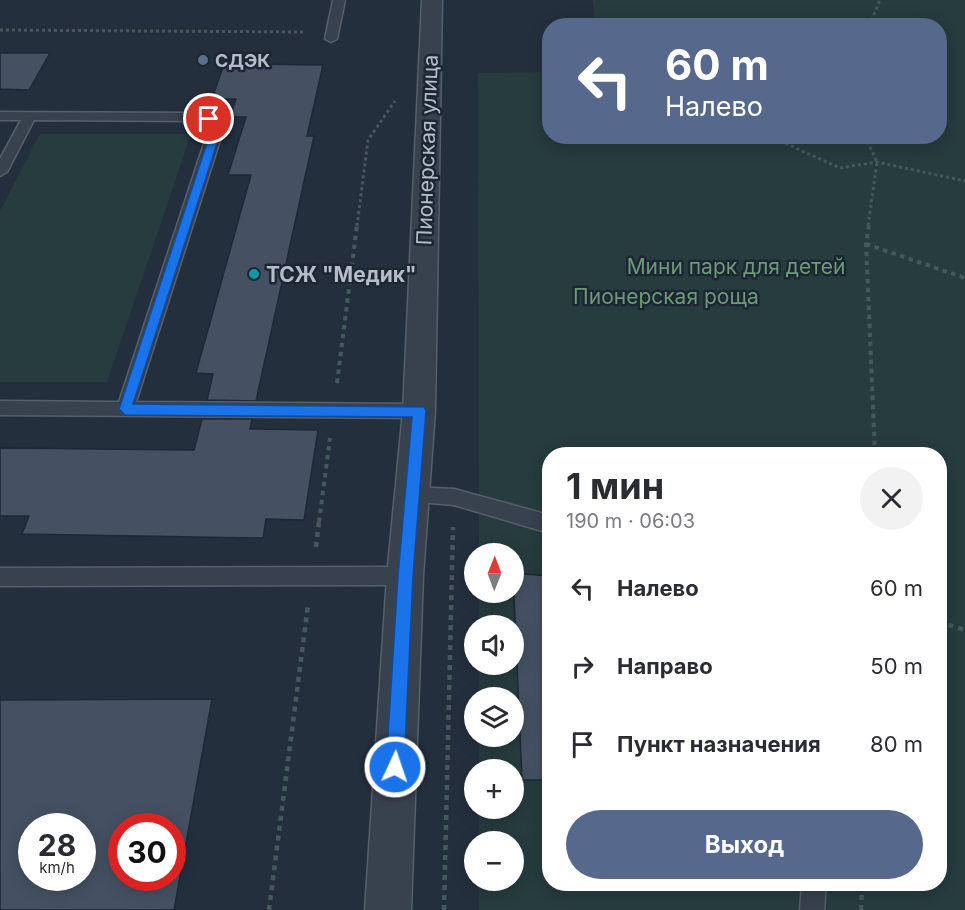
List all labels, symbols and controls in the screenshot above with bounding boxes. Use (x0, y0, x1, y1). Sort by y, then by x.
text: 60 m (665, 39, 769, 90)
icon: left (566, 42, 644, 120)
place label: СДЭК (215, 50, 270, 71)
marker: СДЭК (196, 53, 210, 67)
street label: Пионерская улица (411, 54, 443, 246)
text: Налево (665, 90, 763, 123)
pin (183, 93, 234, 144)
icon: arrive (192, 102, 225, 135)
park label: Мини парк для детей (627, 254, 845, 279)
place label: ТСЖ "Медик" (266, 262, 417, 287)
marker: ТСЖ "Медик" (247, 267, 261, 281)
park label: Пионерская роща (573, 284, 759, 309)
text: 1 мин (566, 464, 664, 508)
button: close (860, 467, 923, 530)
text: 190 m · 06:03 (566, 509, 695, 533)
north arrow (464, 543, 524, 603)
map controls (464, 543, 524, 891)
icon: left (566, 572, 599, 605)
text: Налево (617, 575, 699, 601)
text: 60 m (870, 575, 923, 601)
button: sound (464, 615, 524, 675)
icon: right (566, 650, 599, 683)
text: Направо (617, 653, 713, 679)
text: 50 m (870, 653, 923, 679)
button: layers (464, 687, 524, 747)
icon: arrive (566, 728, 599, 761)
text: Пункт назначения (617, 731, 821, 757)
text: 80 m (870, 731, 923, 757)
position arrow (363, 735, 427, 799)
button: + (464, 759, 524, 819)
button: Выход (566, 810, 923, 879)
speed limit sign: 30 (108, 813, 186, 891)
text: 28 (38, 827, 76, 863)
button: − (464, 831, 524, 891)
text: km/h (39, 858, 75, 877)

